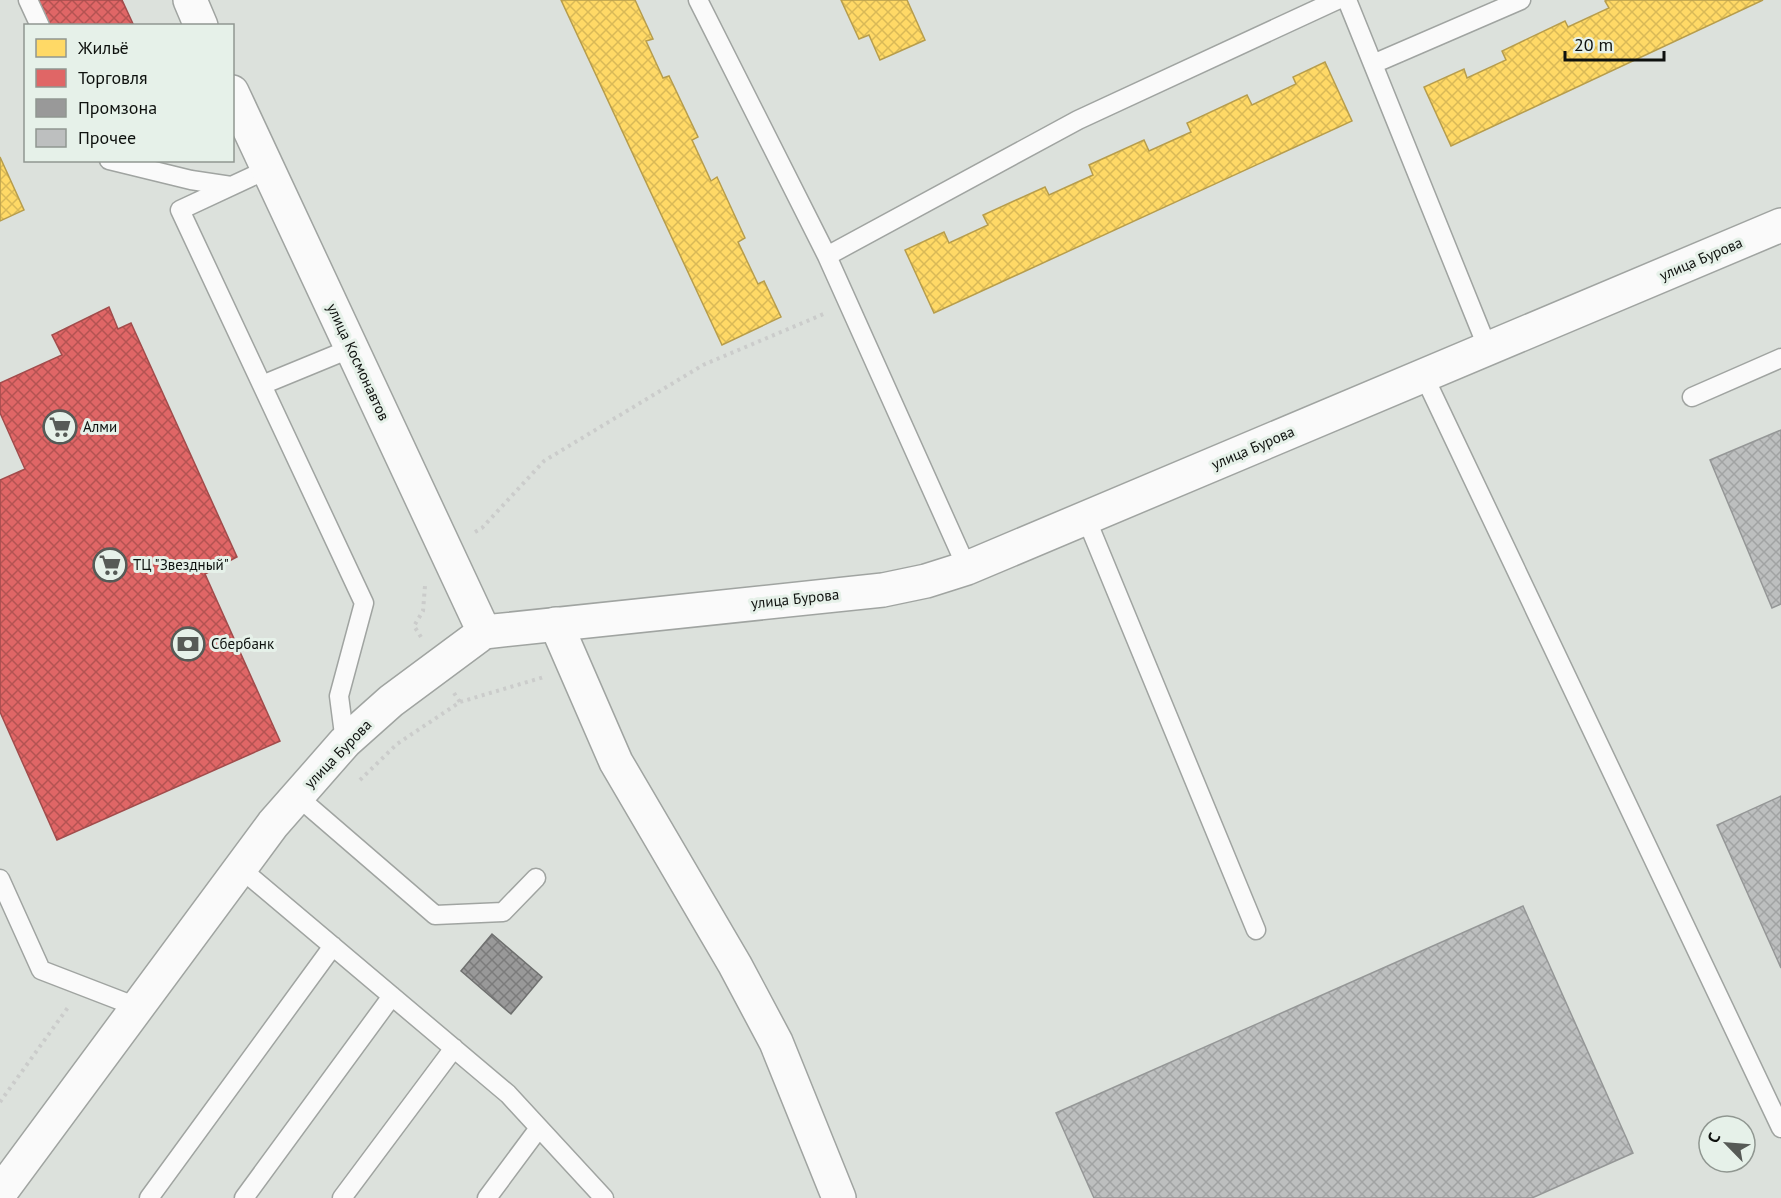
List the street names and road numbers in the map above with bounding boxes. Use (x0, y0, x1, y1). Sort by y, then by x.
street label: улица Бурова (1656, 233, 1745, 285)
street label: улица Космонавтов (323, 300, 394, 423)
street label: улица Бурова (1208, 422, 1297, 474)
street label: улица Бурова (750, 584, 840, 613)
street label: улица Бурова (300, 715, 375, 792)

